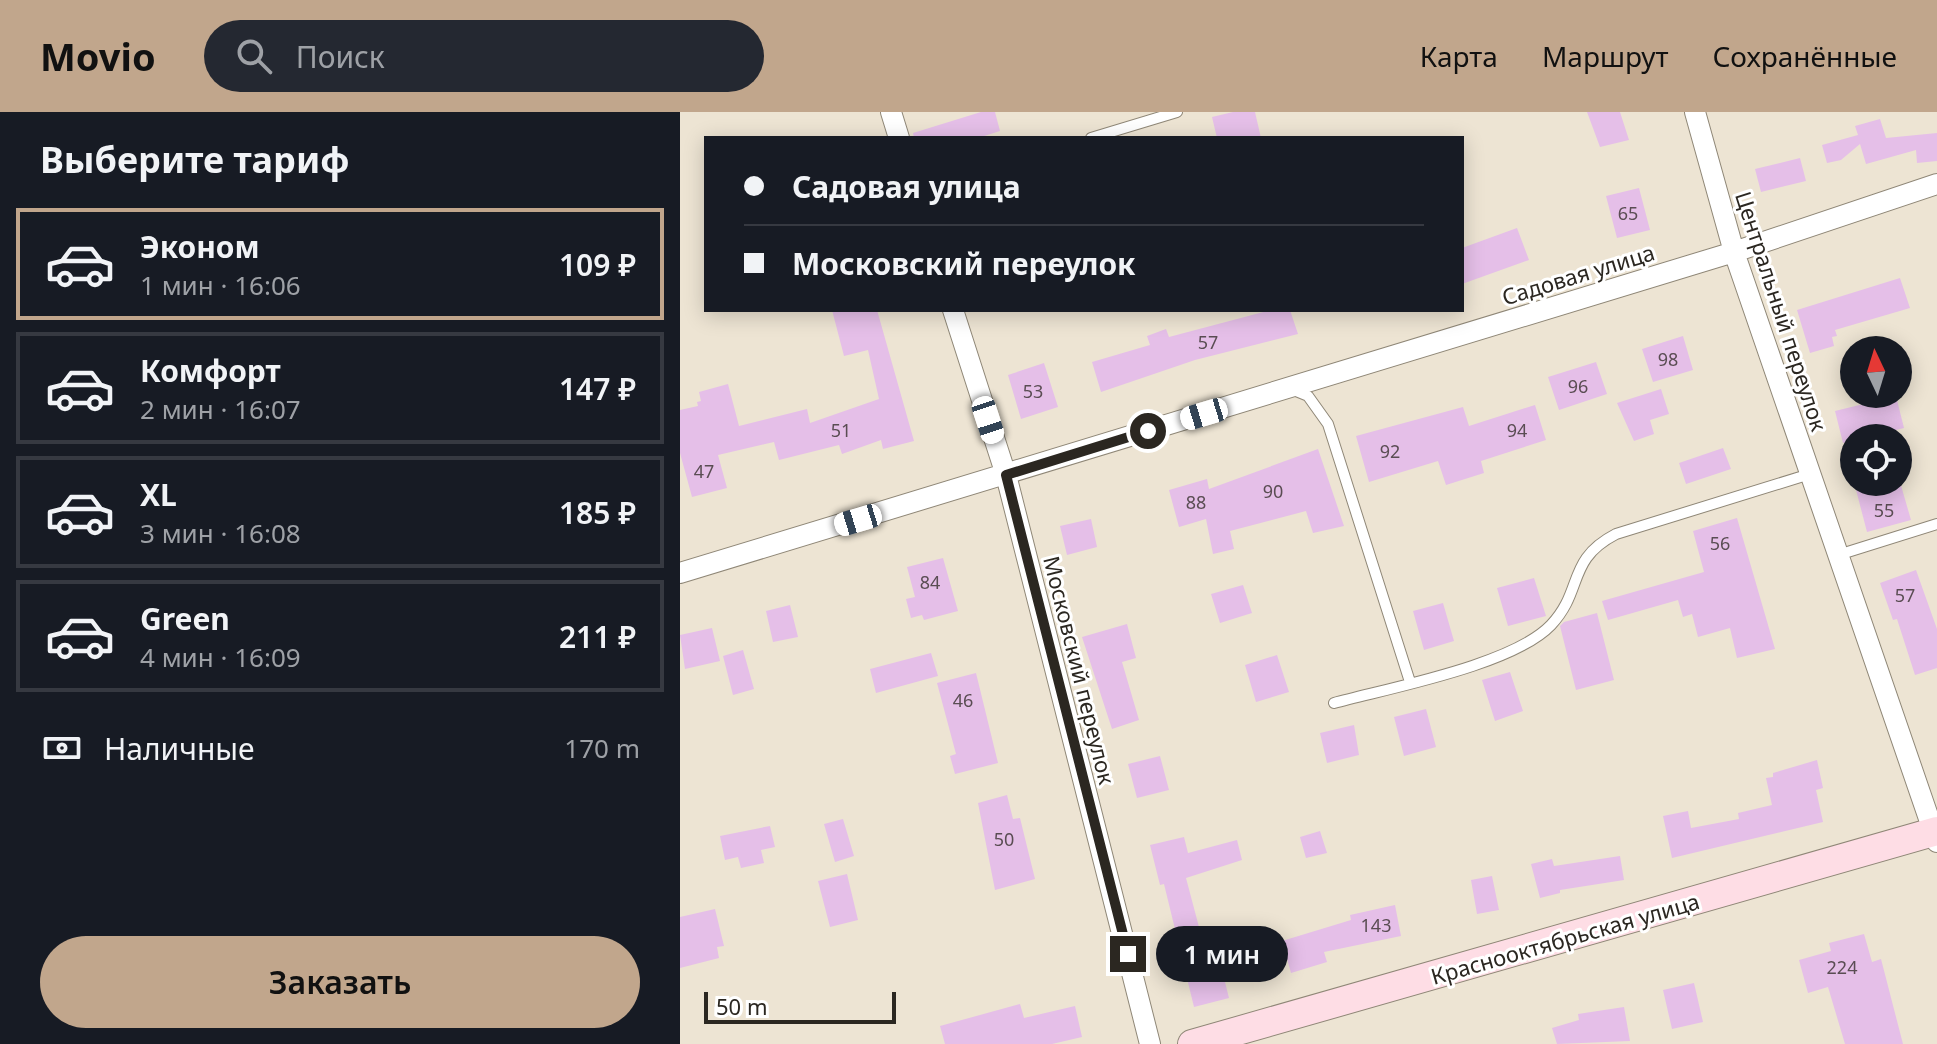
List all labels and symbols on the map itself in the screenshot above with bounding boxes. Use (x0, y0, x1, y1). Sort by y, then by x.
street label: Центральный переулок (1729, 187, 1835, 435)
house number: 65 (1618, 201, 1638, 225)
street label: Садовая улица (1498, 237, 1658, 311)
house number: 57 (1198, 330, 1218, 354)
north arrow (1840, 336, 1912, 408)
house number: 98 (1658, 347, 1678, 371)
house number: 96 (1568, 374, 1588, 398)
house number: 53 (1023, 379, 1043, 403)
car (969, 393, 1007, 447)
car (1178, 396, 1230, 432)
route start (1130, 413, 1166, 449)
house number: 51 (831, 418, 851, 442)
house number: 94 (1507, 418, 1527, 442)
house number: 92 (1380, 439, 1400, 463)
house number: 47 (694, 459, 714, 483)
house number: 90 (1263, 479, 1283, 503)
house number: 88 (1186, 490, 1206, 514)
house number: 55 (1874, 498, 1894, 522)
car (832, 502, 884, 538)
house number: 56 (1710, 531, 1730, 555)
street label: Московский переулок (1037, 553, 1123, 788)
house number: 84 (920, 570, 940, 594)
house number: 57 (1895, 583, 1915, 607)
house number: 46 (953, 688, 973, 712)
house number: 50 (994, 827, 1014, 851)
street label: Краснооктябрьская улица (1427, 885, 1703, 991)
house number: 143 (1361, 913, 1391, 937)
callout: 1 мин (1156, 926, 1288, 982)
route end (1110, 936, 1146, 972)
house number: 224 (1827, 955, 1857, 979)
scale bar (704, 988, 896, 1024)

